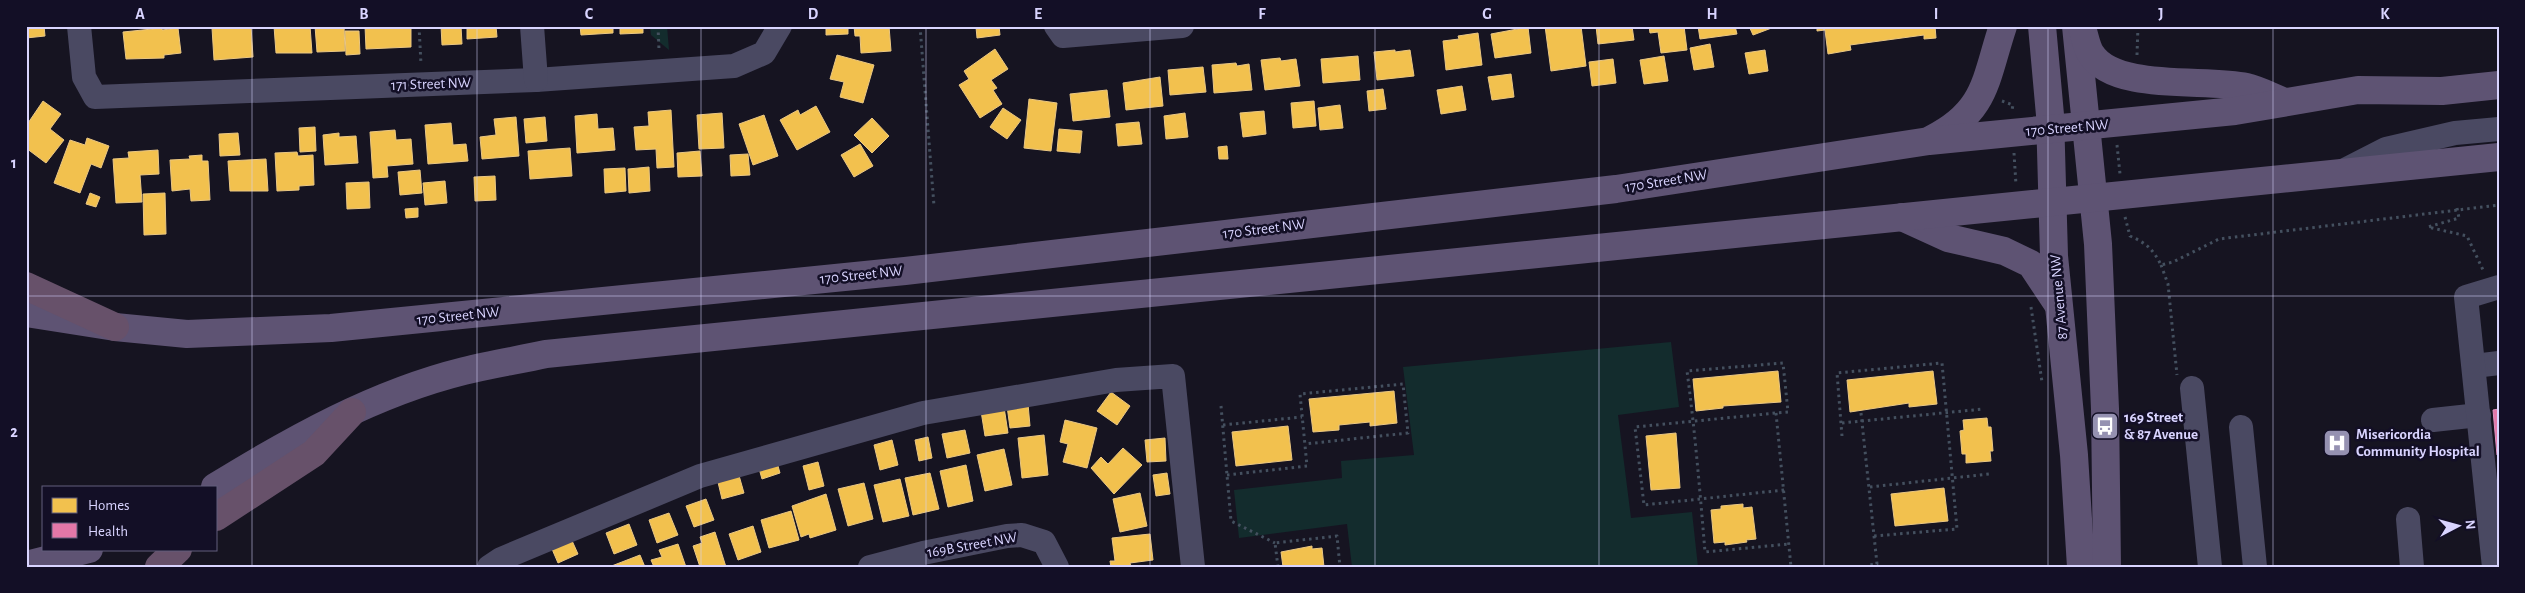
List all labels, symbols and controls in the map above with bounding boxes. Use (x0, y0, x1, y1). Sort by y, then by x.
text: A (135, 6, 145, 22)
text: B (359, 6, 369, 22)
text: C (585, 6, 594, 22)
text: D (808, 6, 819, 22)
text: E (1034, 6, 1042, 22)
text: F (1258, 6, 1266, 22)
text: G (1482, 6, 1492, 22)
text: H (1706, 6, 1718, 22)
text: I (1934, 6, 1938, 22)
text: J (2158, 6, 2164, 22)
text: K (2380, 6, 2390, 22)
street label: 171 Street NW (391, 75, 472, 93)
street label: 170 Street NW (2025, 117, 2110, 139)
text: 1 (11, 155, 17, 171)
street label: 170 Street NW (1624, 167, 1709, 195)
street label: 170 Street NW (1222, 216, 1307, 242)
street label: 87 Avenue NW (2048, 253, 2070, 340)
street label: 170 Street NW (819, 263, 904, 287)
street label: 170 Street NW (416, 304, 501, 328)
place label: 169 Street & 87 Avenue (2124, 410, 2198, 442)
bus stop icon: 169 Street & 87 Avenue (2090, 411, 2120, 441)
text: 2 (10, 424, 18, 440)
place label: Misericordia Community Hospital (2356, 427, 2480, 459)
hospital icon: Misericordia Community Hospital (2322, 428, 2352, 458)
legend (42, 486, 218, 550)
text: Homes (88, 498, 130, 513)
north arrow (2432, 500, 2482, 550)
text: N (2462, 519, 2477, 530)
text: Health (88, 524, 128, 539)
street label: 169B Street NW (926, 530, 1019, 560)

